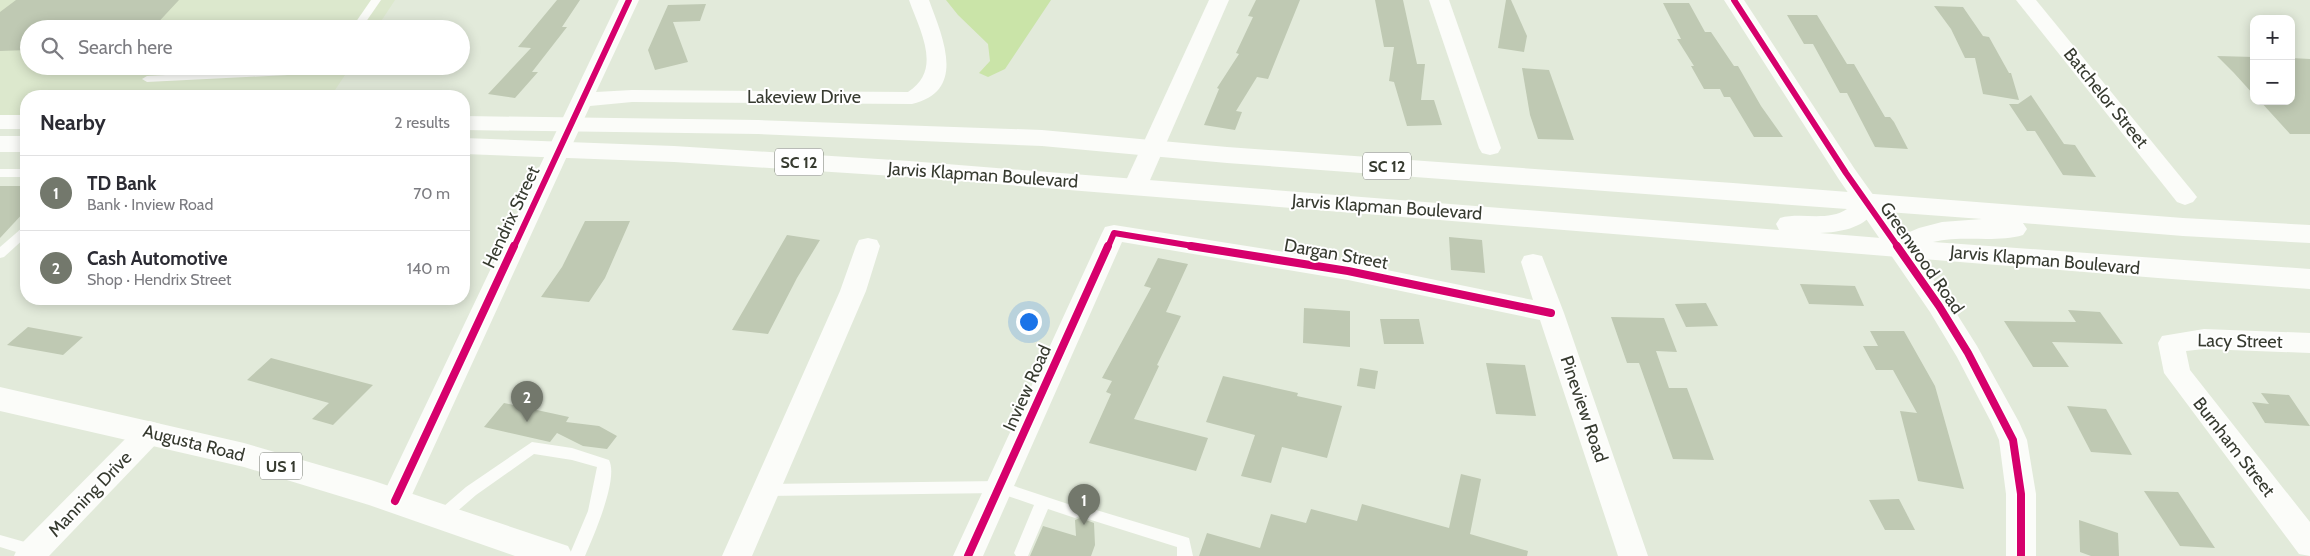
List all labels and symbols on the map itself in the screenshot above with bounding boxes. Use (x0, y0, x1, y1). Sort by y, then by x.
street label: Batchelor Street (2059, 44, 2153, 152)
street label: Lakeview Drive (747, 86, 861, 108)
road number: SC 12 (775, 148, 823, 176)
road number: SC 12 (1363, 153, 1411, 180)
street label: Jarvis Klapman Boulevard (886, 157, 1079, 193)
street label: Hendrix Street (478, 162, 544, 272)
street label: Jarvis Klapman Boulevard (1290, 189, 1483, 225)
street label: Greenwood Road (1875, 198, 1969, 318)
street label: Dargan Street (1282, 234, 1390, 274)
street label: Jarvis Klapman Boulevard (1948, 241, 2141, 279)
your location (1016, 309, 1042, 335)
street label: Lacy Street (2197, 329, 2283, 353)
street label: Inview Road (998, 341, 1056, 435)
street label: Pineview Road (1555, 353, 1613, 465)
pin: 2 (511, 381, 543, 422)
street label: Burnham Street (2188, 393, 2280, 501)
street label: Augusta Road (141, 420, 247, 466)
street label: Manning Drive (44, 447, 136, 541)
road number: US 1 (260, 452, 302, 480)
pin: 1 (1068, 484, 1100, 525)

